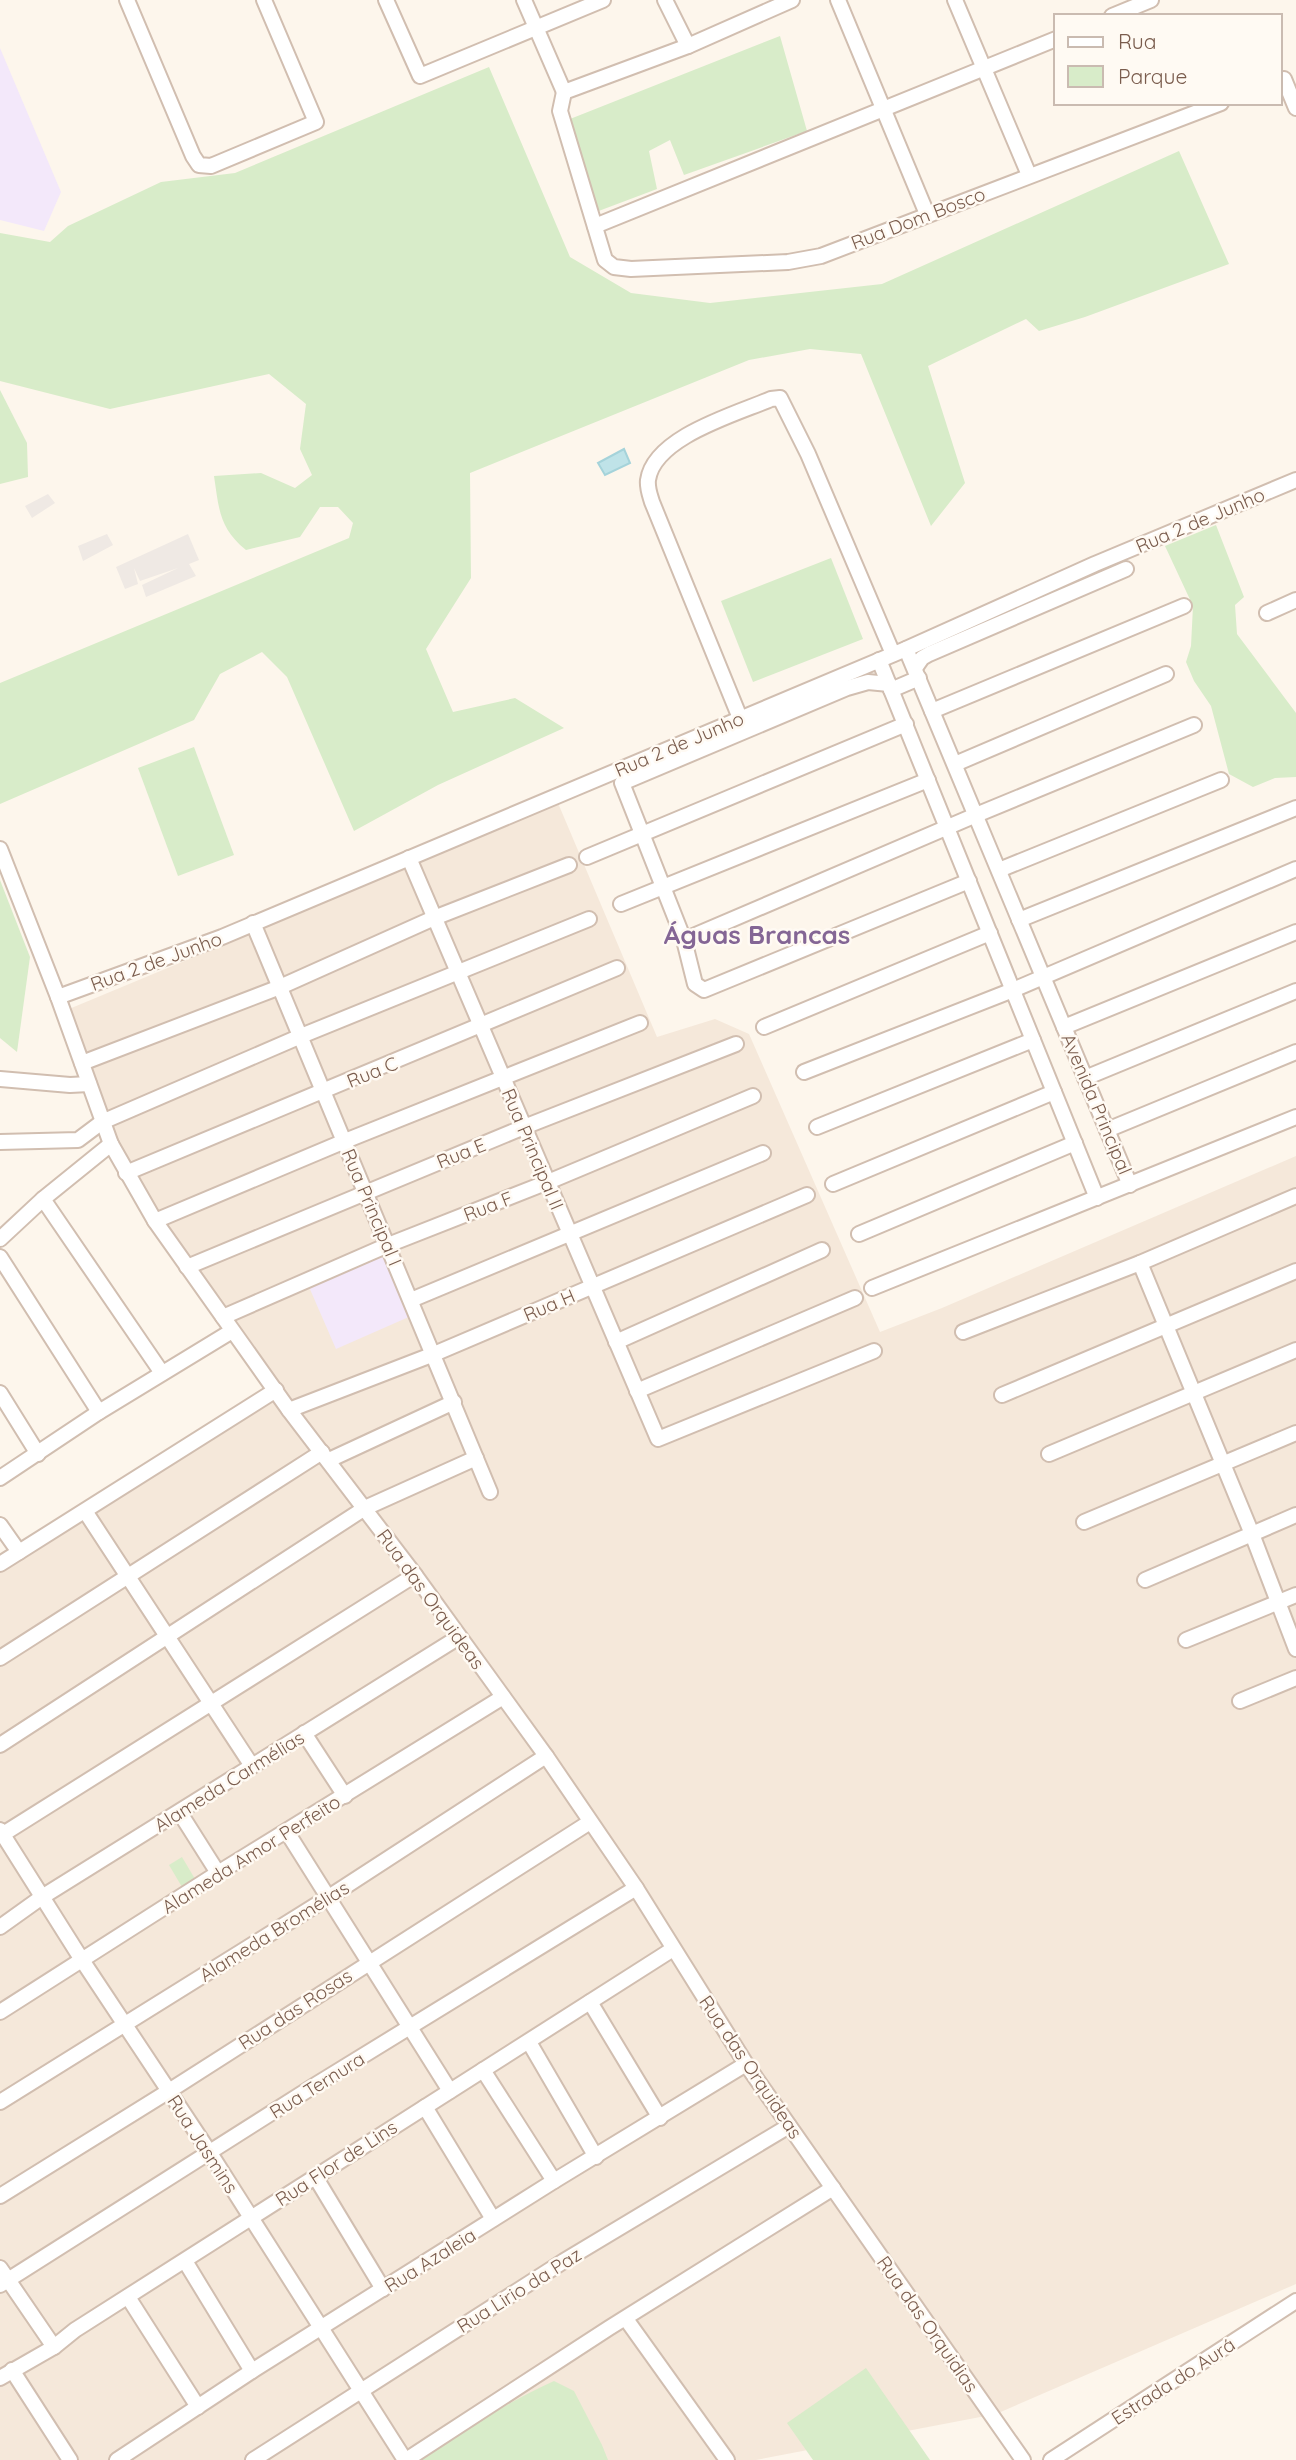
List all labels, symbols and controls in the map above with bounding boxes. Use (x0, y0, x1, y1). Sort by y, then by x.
legend (1054, 14, 1282, 105)
text: Rua (1118, 28, 1157, 54)
text: Parque (1118, 63, 1187, 89)
street label: Rua Dom Bosco (847, 181, 989, 255)
street label: Rua 2 de Junho (1132, 482, 1268, 558)
street label: Rua 2 de Junho (611, 706, 747, 782)
district label: Águas Brancas (664, 918, 850, 951)
street label: Rua 2 de Junho (87, 926, 225, 996)
street label: Avenida Principal (1057, 1030, 1137, 1178)
street label: Rua C (343, 1051, 401, 1093)
street label: Rua Principal II (497, 1085, 569, 1213)
street label: Rua E (433, 1132, 489, 1174)
street label: Rua Principal I (337, 1145, 407, 1269)
street label: Rua F (460, 1186, 516, 1226)
street label: Rua H (520, 1283, 578, 1327)
street label: Rua das Orquideas (372, 1524, 490, 1674)
street label: Alameda Carmélias (149, 1725, 309, 1837)
street label: Alameda Amor Perfeito (157, 1789, 345, 1919)
street label: Alameda Bromélias (195, 1875, 353, 1987)
street label: Rua das Rosas (234, 1963, 356, 2055)
street label: Rua das Orquideas (694, 1991, 808, 2143)
street label: Rua Ternura (265, 2046, 369, 2124)
street label: Rua Jasmins (162, 2090, 244, 2198)
street label: Rua Flor de Lins (271, 2115, 402, 2211)
street label: Rua Azaleia (380, 2222, 480, 2298)
street label: Rua Lirio da Paz (452, 2242, 586, 2338)
street label: Rua das Orquidias (872, 2251, 984, 2397)
street label: Estrada do Aurá (1107, 2332, 1239, 2430)

